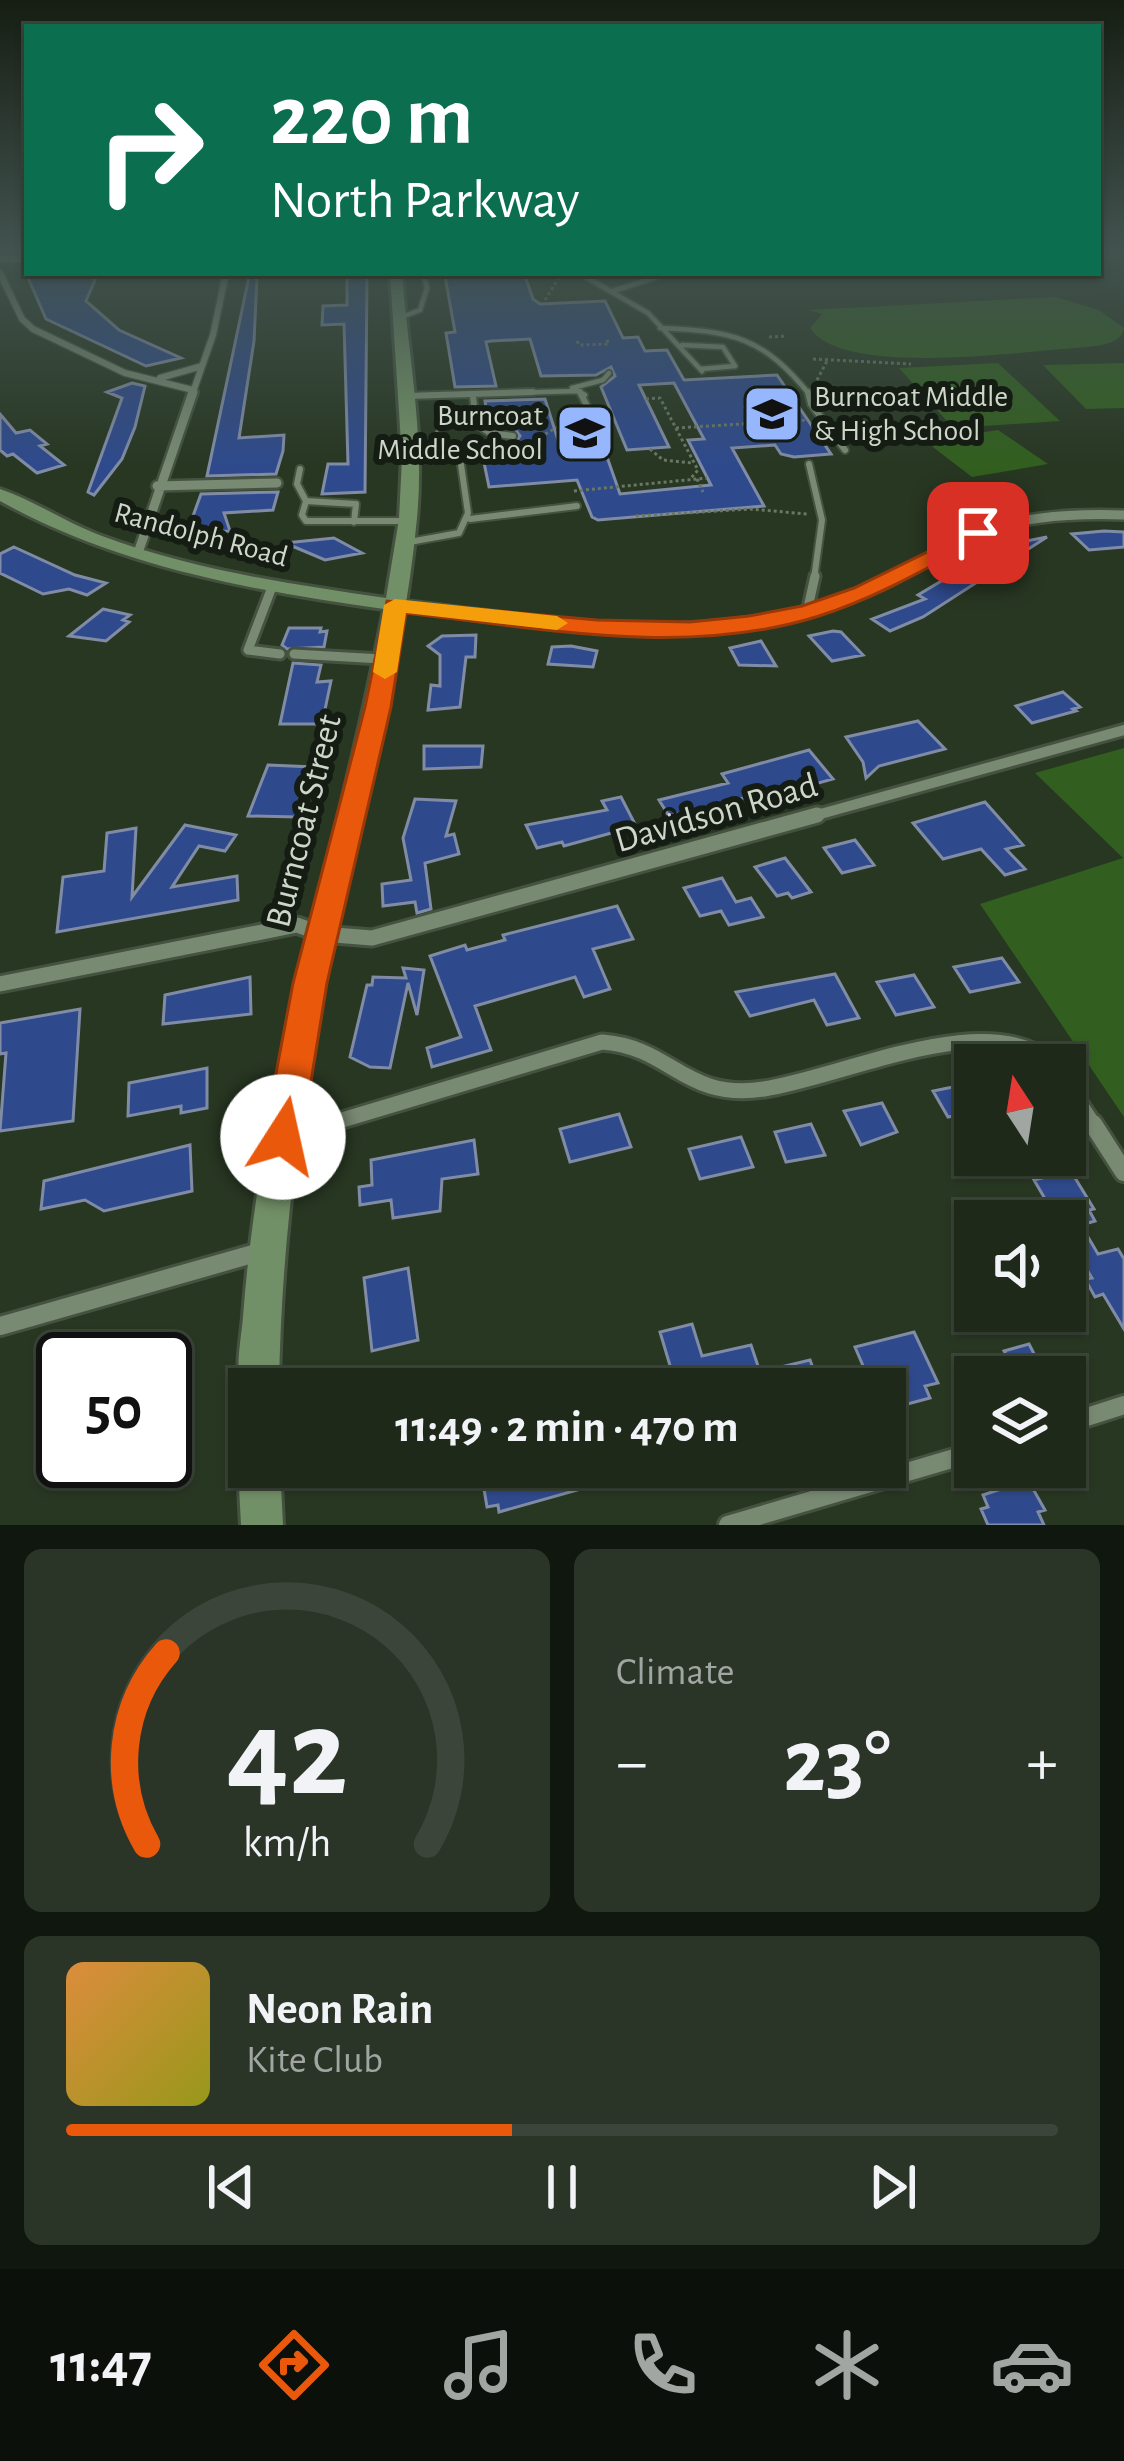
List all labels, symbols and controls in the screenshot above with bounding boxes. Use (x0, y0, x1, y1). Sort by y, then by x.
icon: right (72, 72, 228, 228)
text: 220 m (270, 76, 473, 160)
text: North Parkway (270, 174, 579, 228)
place label: Burncoat Middle & High School (814, 382, 1008, 446)
school or university icon: Burncoat Middle & High School (741, 383, 803, 445)
place label: Burncoat Middle School (377, 401, 543, 465)
school or university icon: Burncoat Middle School (554, 402, 616, 464)
pin (927, 482, 1029, 584)
street label: Randolph Road (111, 497, 291, 573)
icon: arrive (945, 500, 1011, 566)
street label: Burncoat Street (260, 710, 348, 931)
street label: Davidson Road (611, 767, 821, 859)
north arrow (954, 1044, 1086, 1176)
map controls (954, 1044, 1086, 1488)
position arrow (220, 1074, 346, 1200)
button: sound (954, 1200, 1086, 1332)
speed limit sign: 50 (36, 1332, 192, 1488)
button: layers (954, 1356, 1086, 1488)
text: 11:49 · 2 min · 470 m (395, 1405, 739, 1450)
text: Climate (616, 1653, 734, 1692)
text: 42 (226, 1693, 348, 1818)
text: 23° (783, 1718, 891, 1808)
text: − (616, 1730, 648, 1796)
text: + (1026, 1730, 1058, 1796)
text: km/h (243, 1821, 331, 1864)
text: Neon Rain (246, 1987, 433, 2032)
text: Kite Club (246, 2041, 383, 2080)
icon: previous (198, 2154, 264, 2220)
icon: pause (529, 2154, 595, 2220)
icon: next (860, 2154, 926, 2220)
icon: directions (252, 2323, 336, 2407)
icon: music (437, 2323, 521, 2407)
icon: phone (621, 2323, 705, 2407)
icon: climate (805, 2323, 889, 2407)
icon: car (990, 2323, 1074, 2407)
text: 11:47 (50, 2338, 152, 2392)

